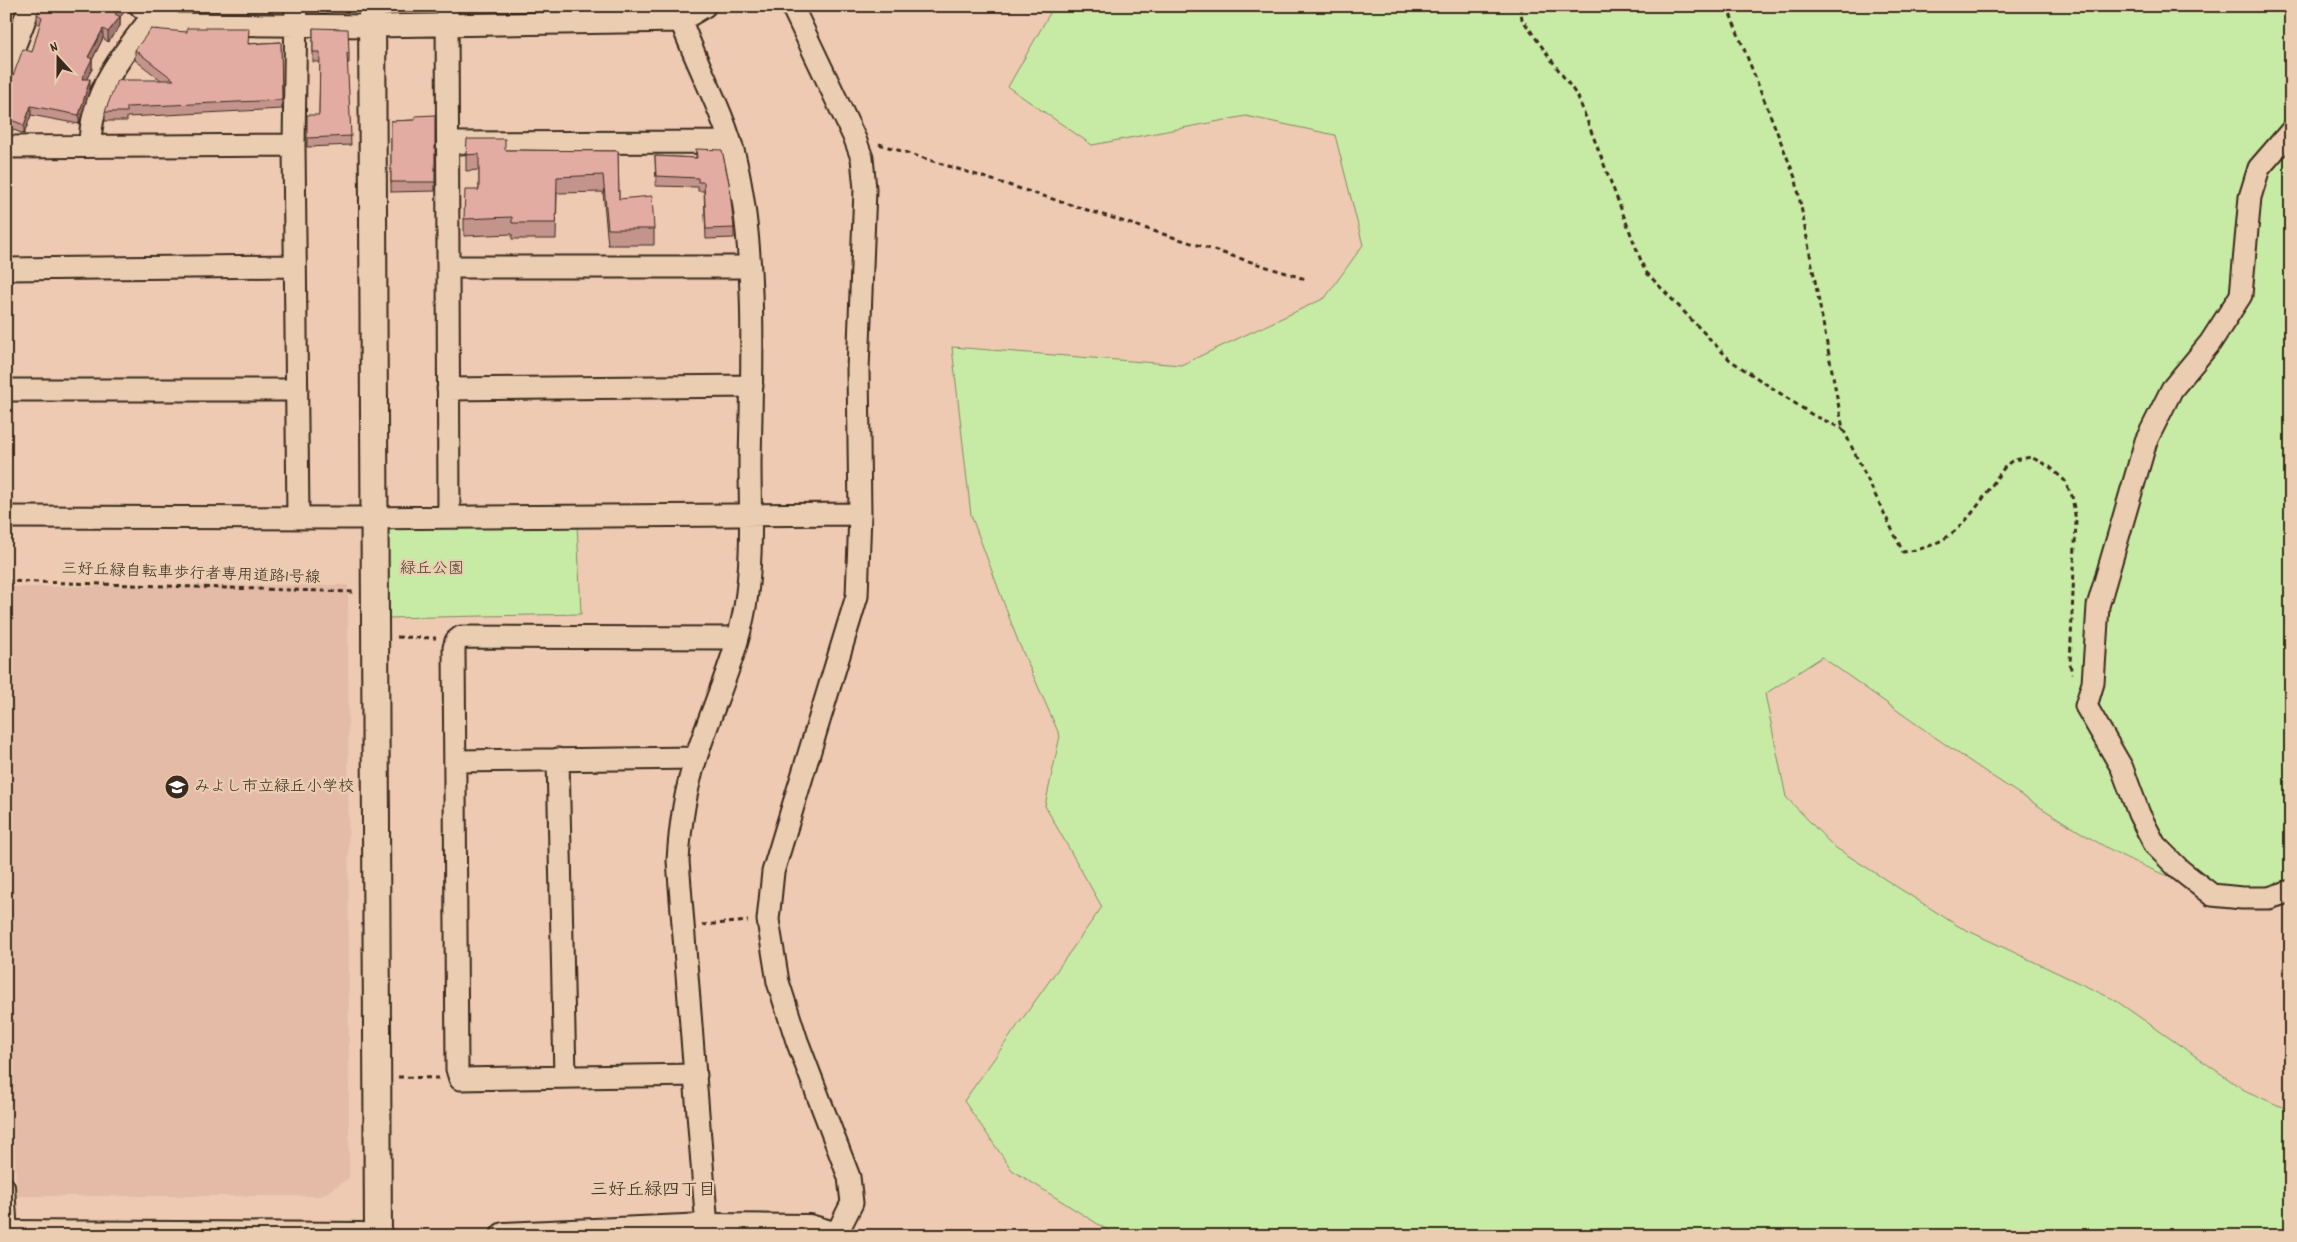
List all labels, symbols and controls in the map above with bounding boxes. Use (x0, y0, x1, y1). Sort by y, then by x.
north arrow (32, 32, 82, 82)
text: N (47, 37, 61, 58)
street label: 三好丘緑自転車歩行者専用道路1号線 (61, 558, 321, 590)
park label: 緑丘公園 (400, 558, 464, 581)
school or university icon: みよし市立緑丘小学校 (164, 774, 190, 800)
place label: みよし市立緑丘小学校 (194, 776, 354, 799)
district label: 三好丘緑四丁目 (590, 1179, 716, 1204)

